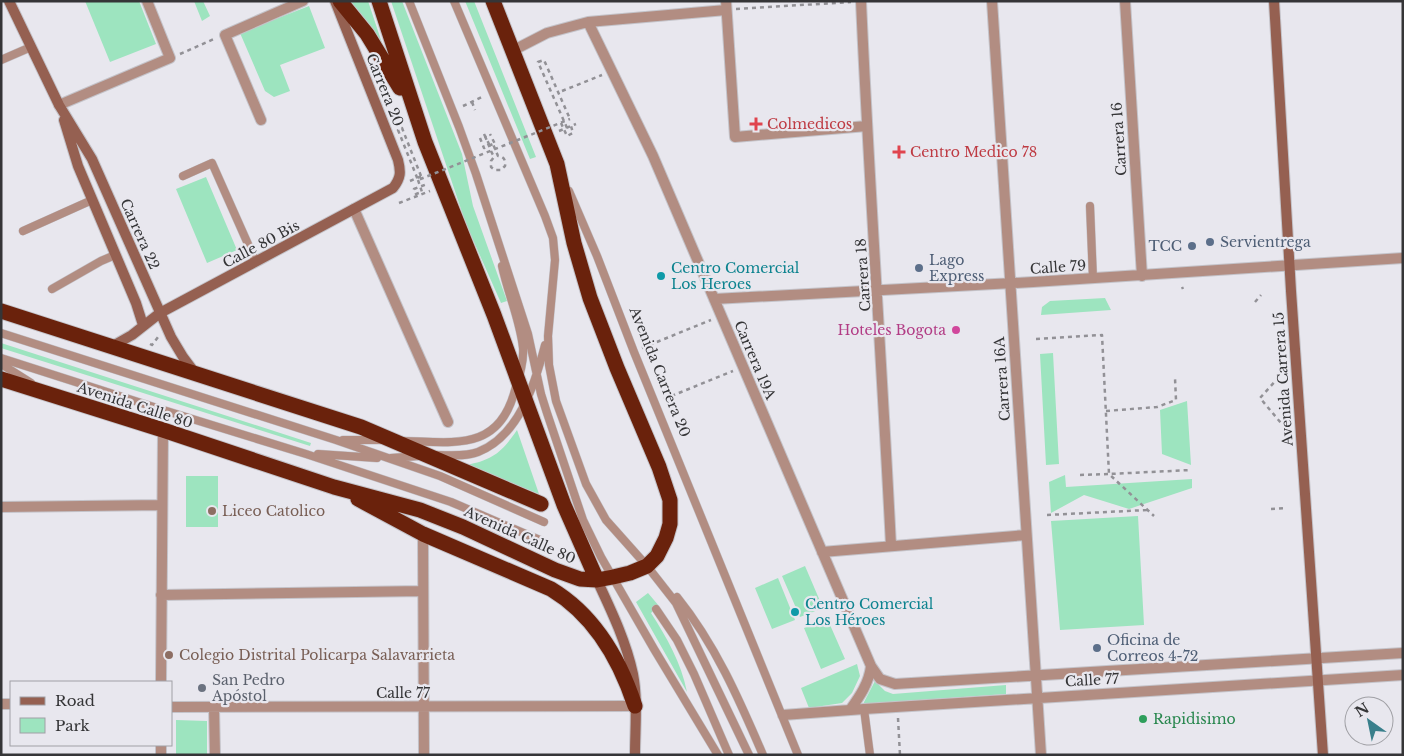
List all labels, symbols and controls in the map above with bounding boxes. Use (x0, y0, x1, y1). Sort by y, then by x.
street label: Carrera 20 (362, 51, 408, 129)
street label: Carrera 16 (1107, 102, 1131, 176)
place label: Colmedicos (767, 115, 852, 133)
marker: Colmedicos (749, 117, 763, 131)
place label: Centro Medico 78 (910, 143, 1037, 161)
marker: Centro Medico 78 (892, 145, 906, 159)
street label: Carrera 22 (116, 196, 164, 272)
street label: Calle 80 Bis (219, 216, 303, 272)
place label: Servientrega (1220, 233, 1311, 251)
marker: Servientrega (1204, 236, 1216, 248)
place label: TCC (1148, 237, 1182, 255)
street label: Carrera 18 (851, 238, 875, 312)
marker: TCC (1186, 240, 1198, 252)
place label: Lago Express (929, 251, 984, 285)
street label: Calle 79 (1029, 256, 1087, 278)
place label: Centro Comercial Los Heroes (671, 259, 800, 293)
marker: Lago Express (913, 262, 925, 274)
marker: Centro Comercial Los Heroes (655, 270, 667, 282)
street label: Avenida Carrera 20 (625, 303, 694, 440)
street label: Avenida Carrera 15 (1269, 311, 1297, 448)
street label: Carrera 19A (730, 318, 780, 402)
place label: Hoteles Bogota (838, 321, 946, 339)
marker: Hoteles Bogota (950, 324, 962, 336)
street label: Carrera 16A (990, 336, 1014, 422)
street label: Avenida Calle 80 (74, 378, 195, 432)
place label: Liceo Catolico (222, 502, 325, 520)
street label: Avenida Calle 80 (460, 502, 579, 568)
marker: Liceo Catolico (206, 505, 218, 517)
place label: Centro Comercial Los Héroes (805, 595, 934, 629)
marker: Centro Comercial Los Héroes (789, 606, 801, 618)
place label: Oficina de Correos 4-72 (1107, 631, 1198, 665)
marker: Oficina de Correos 4-72 (1091, 642, 1103, 654)
place label: Colegio Distrital Policarpa Salavarrieta (179, 646, 455, 664)
marker: Colegio Distrital Policarpa Salavarrieta (163, 649, 175, 661)
street label: Calle 77 (1064, 670, 1120, 690)
place label: San Pedro Apóstol (211, 671, 285, 705)
legend (10, 681, 172, 746)
marker: San Pedro Apóstol (196, 682, 208, 694)
street label: Calle 77 (376, 684, 431, 702)
text: Road (55, 691, 95, 710)
north arrow (1344, 696, 1394, 746)
text: N (1351, 699, 1372, 721)
place label: Rapidisimo (1153, 710, 1236, 728)
marker: Rapidisimo (1137, 713, 1149, 725)
text: Park (55, 716, 91, 735)

